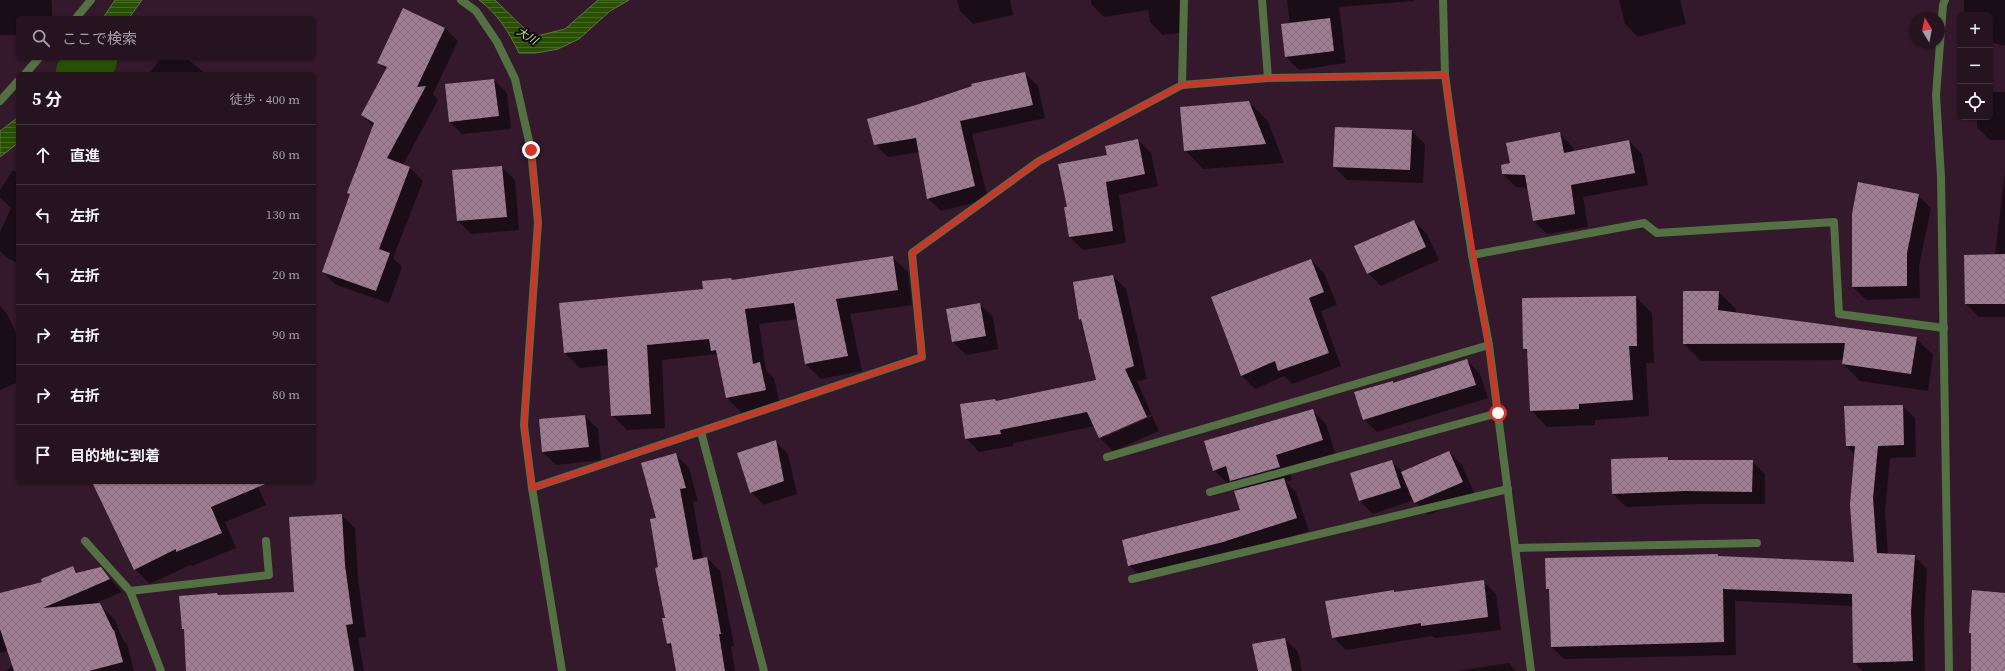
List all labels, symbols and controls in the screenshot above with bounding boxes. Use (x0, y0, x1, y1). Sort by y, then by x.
north arrow (1909, 12, 1945, 48)
map controls (1957, 12, 1993, 120)
button: + (1957, 12, 1993, 48)
search box (16, 16, 316, 60)
water label: 大川 (514, 24, 541, 49)
icon: search (30, 27, 52, 49)
text: ここで検索 (62, 28, 137, 49)
button: − (1957, 48, 1993, 84)
button: locate (1957, 84, 1993, 120)
text: 5 分 (32, 87, 62, 111)
text: 徒歩 · 400 m (230, 91, 300, 108)
route end (522, 141, 540, 159)
icon: ahead (32, 144, 54, 166)
text: 直進 (70, 145, 100, 166)
text: 80 m (272, 146, 300, 163)
icon: left (32, 204, 54, 226)
text: 左折 (70, 205, 100, 226)
text: 130 m (266, 206, 300, 223)
icon: left (32, 264, 54, 286)
text: 左折 (70, 265, 100, 286)
text: 20 m (272, 266, 300, 283)
icon: right (32, 324, 54, 346)
text: 右折 (70, 325, 100, 346)
text: 90 m (272, 326, 300, 343)
icon: right (32, 384, 54, 406)
text: 右折 (70, 385, 100, 406)
text: 80 m (272, 386, 300, 403)
route start (1489, 404, 1507, 422)
icon: arrive (32, 444, 54, 466)
text: 目的地に到着 (70, 445, 160, 466)

